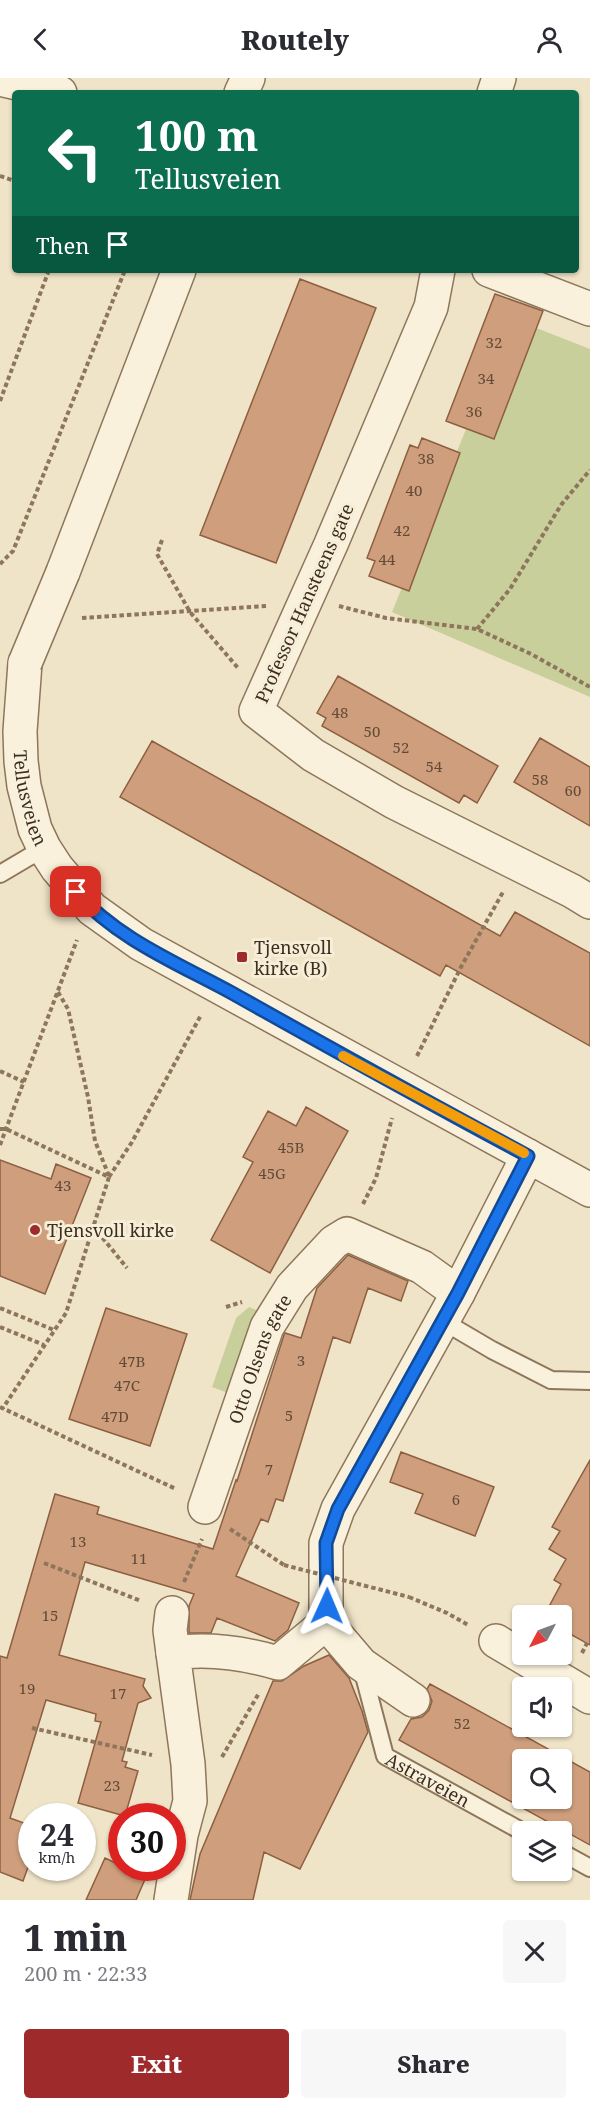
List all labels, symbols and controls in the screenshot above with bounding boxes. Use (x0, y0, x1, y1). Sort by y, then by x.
text: Routely (241, 21, 349, 58)
icon: back (24, 23, 57, 56)
icon: person (533, 23, 566, 56)
text: 100 m (135, 106, 259, 163)
icon: left (36, 114, 114, 192)
text: Tellusveien (135, 160, 281, 197)
icon: arrive (101, 228, 134, 261)
text: Then (36, 230, 89, 260)
house number: 32 (486, 332, 502, 352)
house number: 34 (478, 368, 495, 388)
house number: 36 (466, 401, 482, 421)
house number: 38 (418, 448, 434, 468)
house number: 40 (406, 480, 422, 500)
street label: Professor Hansteens gate (249, 500, 359, 706)
house number: 42 (394, 520, 410, 540)
house number: 44 (379, 549, 396, 569)
house number: 48 (332, 702, 348, 722)
house number: 50 (364, 721, 380, 741)
house number: 52 (393, 737, 409, 757)
street label: Tellusveien (9, 750, 53, 850)
house number: 54 (426, 756, 443, 776)
house number: 58 (532, 769, 548, 789)
house number: 60 (565, 780, 581, 800)
pin (50, 866, 101, 917)
icon: arrive (59, 875, 92, 908)
place label: Tjensvoll kirke (B) (254, 935, 332, 980)
marker: Tjensvoll kirke (B) (235, 950, 249, 964)
house number: 45B (278, 1137, 304, 1157)
house number: 45G (258, 1163, 286, 1183)
house number: 43 (55, 1175, 71, 1195)
place label: Tjensvoll kirke (47, 1218, 174, 1242)
marker: Tjensvoll kirke (28, 1223, 42, 1237)
street label: Otto Olsens gate (223, 1290, 297, 1427)
house number: 3 (297, 1350, 305, 1370)
house number: 47B (119, 1351, 145, 1371)
house number: 47C (114, 1375, 140, 1395)
house number: 5 (285, 1405, 293, 1425)
house number: 47D (101, 1406, 129, 1426)
house number: 7 (265, 1459, 273, 1479)
house number: 6 (452, 1489, 460, 1509)
house number: 13 (70, 1531, 86, 1551)
house number: 11 (131, 1548, 147, 1568)
position arrow (295, 1574, 359, 1638)
house number: 15 (42, 1605, 58, 1625)
north arrow (512, 1605, 572, 1665)
map controls (512, 1605, 572, 1881)
button: sound (512, 1677, 572, 1737)
house number: 19 (19, 1678, 35, 1698)
house number: 17 (110, 1683, 126, 1703)
house number: 52 (454, 1713, 470, 1733)
street label: Astraveien (382, 1747, 475, 1813)
button: search (512, 1749, 572, 1809)
house number: 23 (104, 1775, 120, 1795)
speed limit sign: 30 (108, 1803, 186, 1881)
text: 24 (40, 1814, 74, 1855)
button: layers (512, 1821, 572, 1881)
text: km/h (39, 1847, 75, 1867)
text: 1 min (24, 1913, 127, 1962)
button: close (503, 1920, 566, 1983)
text: 200 m · 22:33 (24, 1960, 147, 1987)
button: Exit (24, 2029, 289, 2098)
button: Share (301, 2029, 566, 2098)

